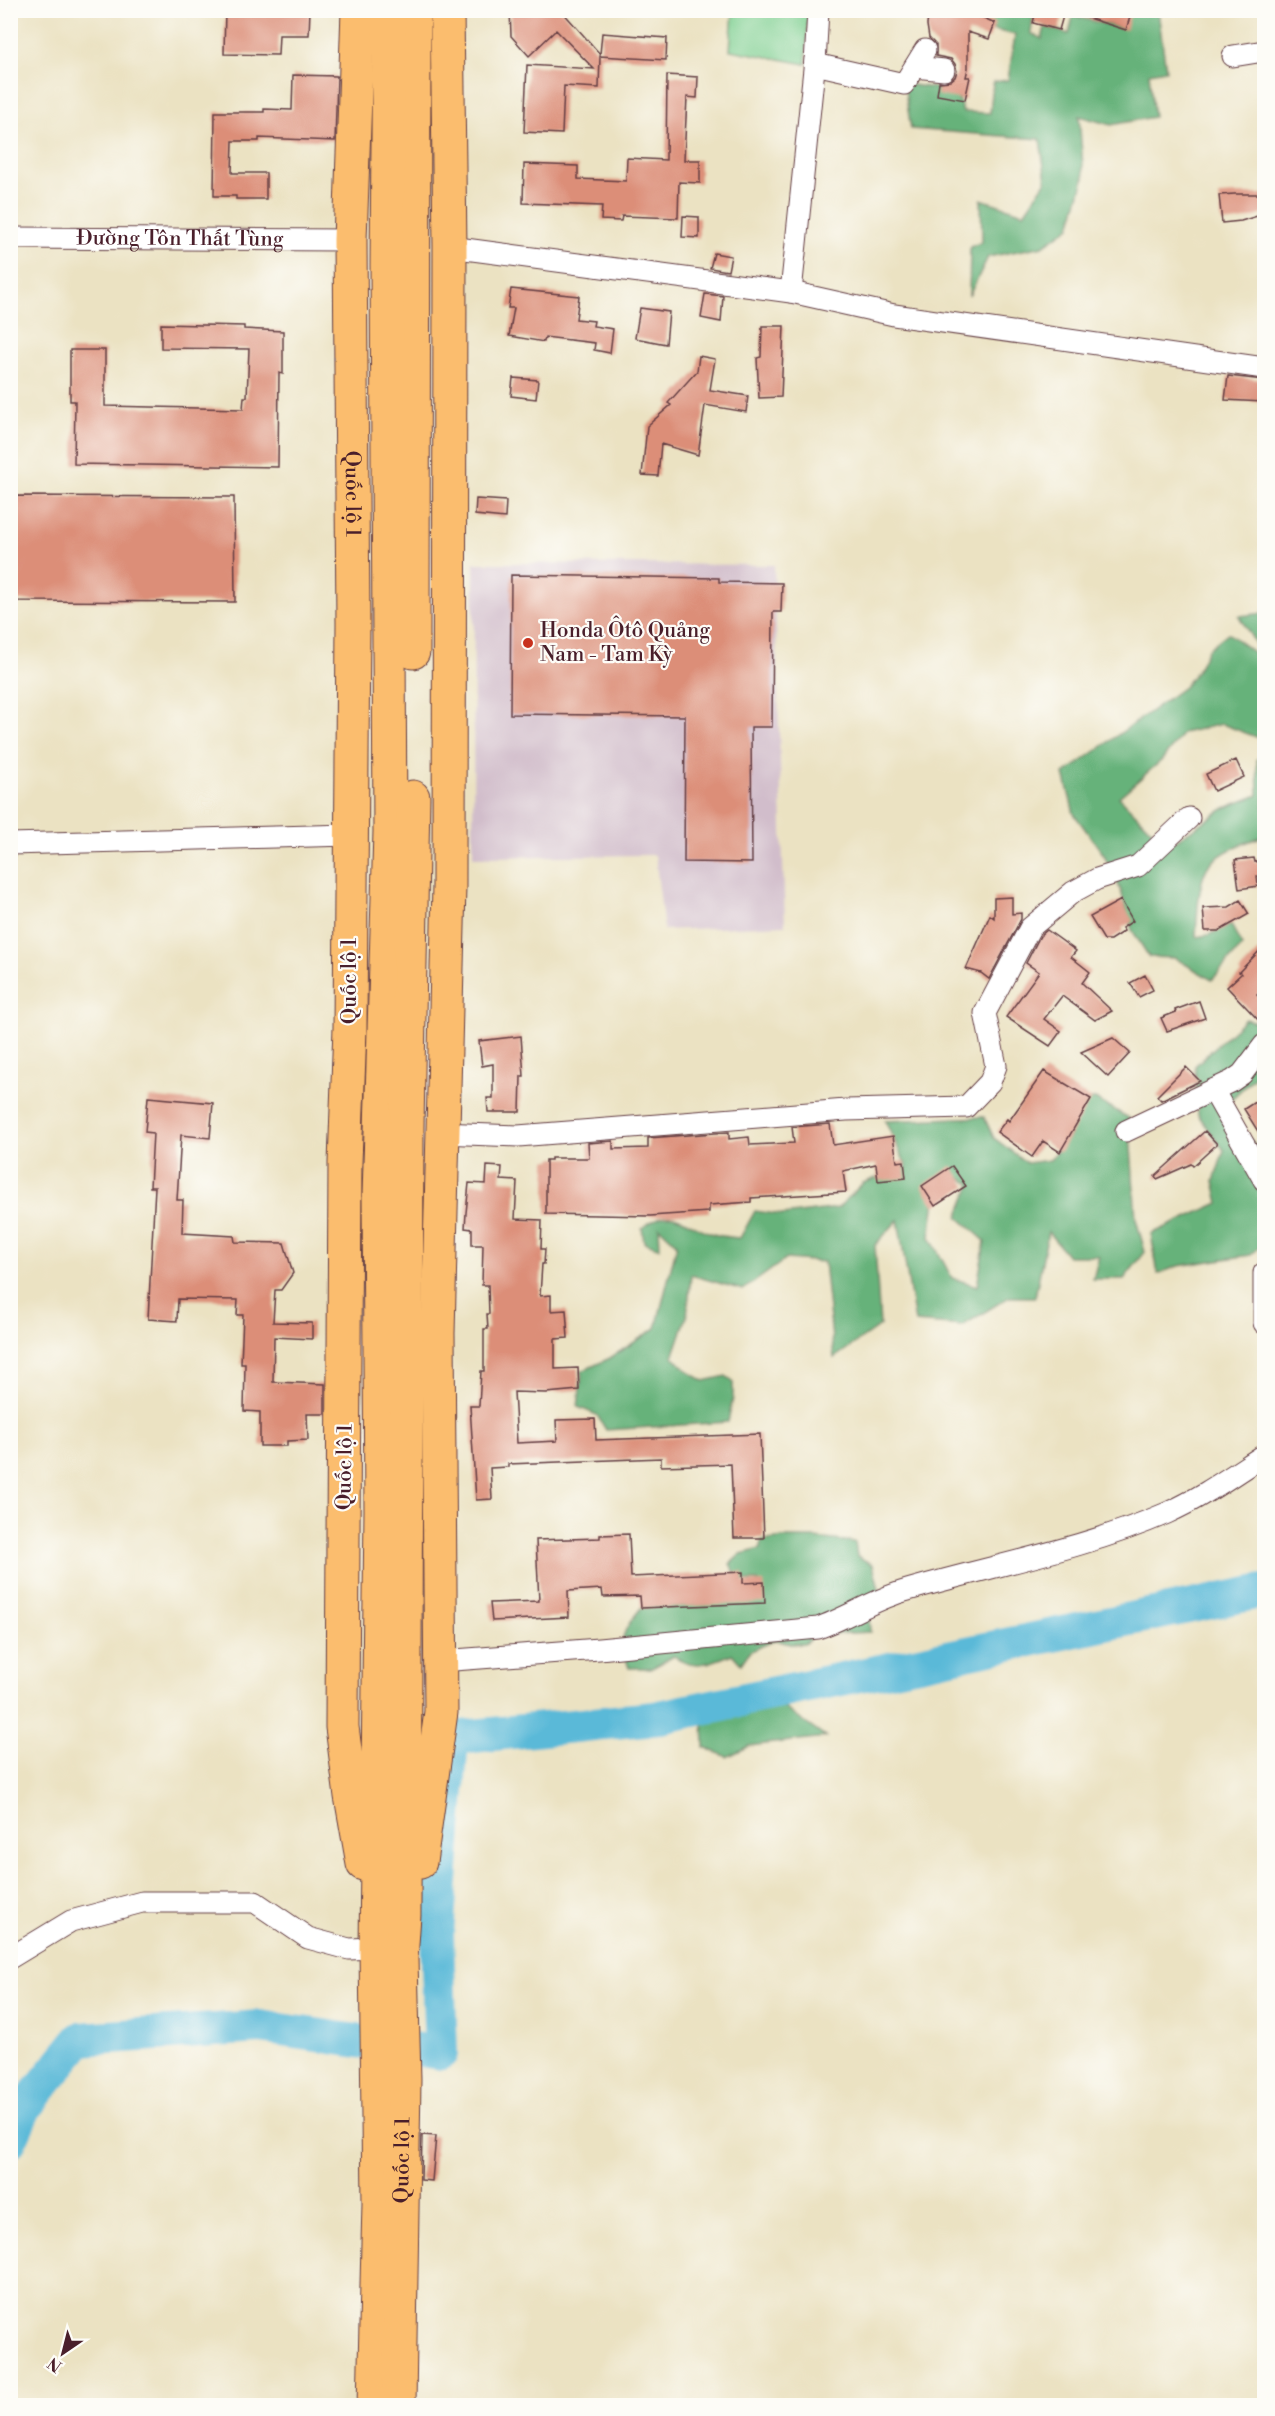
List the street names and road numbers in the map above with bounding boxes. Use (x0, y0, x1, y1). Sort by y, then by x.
street label: Đường Tôn Thất Tùng (76, 225, 284, 253)
street label: Quốc lộ 1 (339, 450, 365, 537)
street label: Quốc lộ 1 (337, 938, 363, 1024)
street label: Quốc lộ 1 (331, 1424, 359, 1510)
street label: Quốc lộ 1 (389, 2117, 416, 2204)

